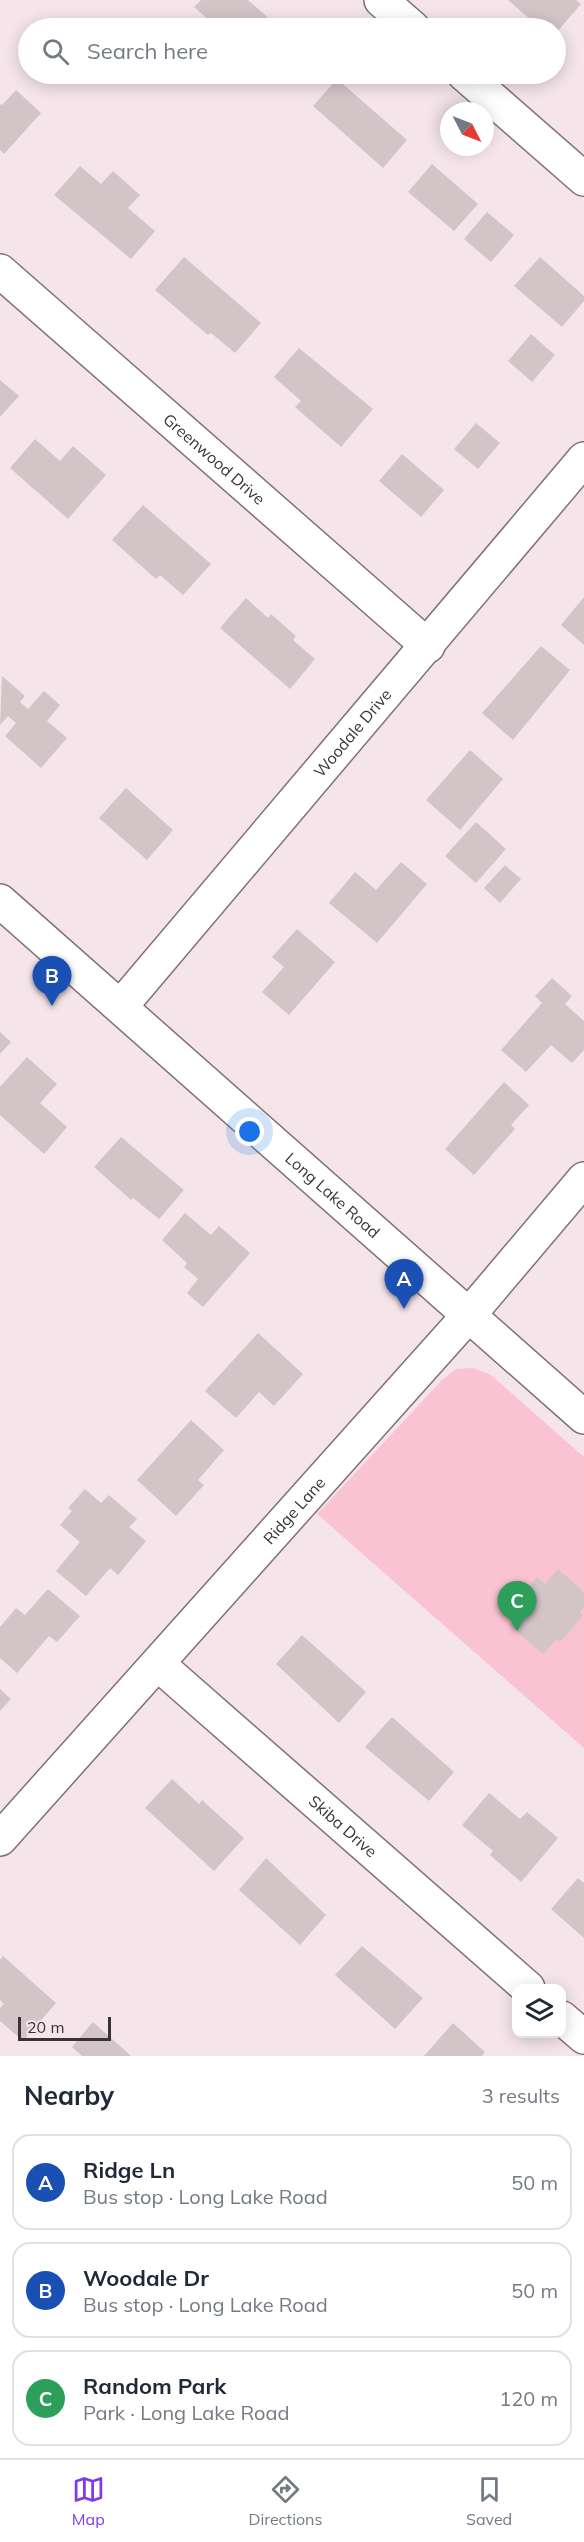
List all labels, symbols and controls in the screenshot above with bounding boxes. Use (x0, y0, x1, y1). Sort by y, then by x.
search box (18, 18, 566, 84)
icon: search (39, 35, 72, 68)
text: Search here (87, 37, 208, 65)
north arrow (440, 102, 494, 156)
street label: Greenwood Drive (159, 409, 269, 509)
street label: Woodale Drive (309, 684, 395, 781)
pin: B (32, 956, 72, 1006)
your location (235, 1117, 264, 1146)
street label: Long Lake Road (281, 1148, 384, 1242)
pin: A (384, 1260, 424, 1309)
street label: Ridge Lane (259, 1473, 329, 1548)
pin: C (498, 1582, 536, 1631)
street label: Skiba Drive (305, 1791, 381, 1861)
map controls (512, 1984, 566, 2038)
button: layers (512, 1984, 566, 2038)
scale bar (18, 2014, 111, 2042)
text: 20 m (27, 2017, 64, 2037)
text: Nearby (24, 2079, 114, 2112)
text: 3 results (482, 2083, 560, 2108)
text: Ridge Ln (83, 2156, 175, 2184)
text: A (38, 2170, 53, 2195)
text: 50 m (511, 2170, 558, 2195)
text: Bus stop · Long Lake Road (83, 2184, 328, 2209)
text: Woodale Dr (83, 2264, 209, 2292)
text: B (39, 2278, 52, 2303)
text: 50 m (511, 2278, 558, 2303)
text: Bus stop · Long Lake Road (83, 2292, 328, 2317)
text: Random Park (83, 2372, 226, 2400)
text: C (39, 2386, 52, 2411)
text: 120 m (499, 2386, 558, 2411)
text: Park · Long Lake Road (83, 2400, 289, 2425)
tab: Map (72, 2473, 105, 2529)
tab: Directions (248, 2473, 322, 2529)
tab: Saved (466, 2473, 512, 2529)

